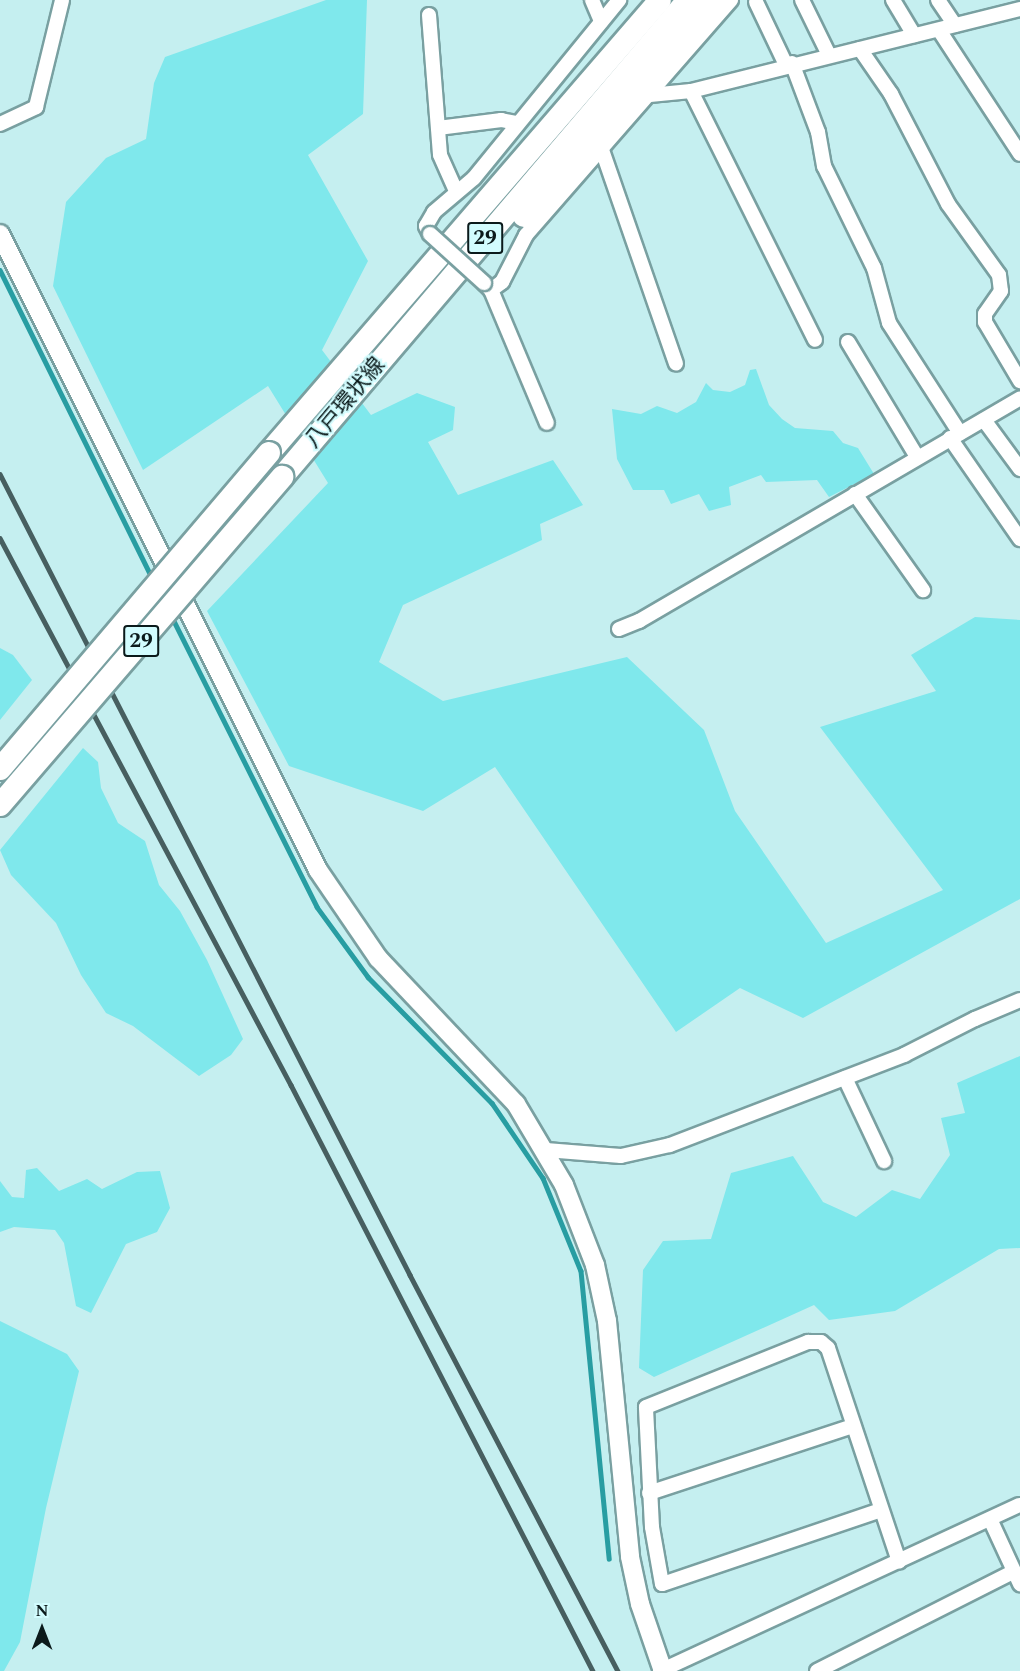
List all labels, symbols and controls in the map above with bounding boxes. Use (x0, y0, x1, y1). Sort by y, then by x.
road number: 29 (467, 220, 503, 256)
street label: 八戸環状線 (300, 352, 390, 454)
road number: 29 (123, 623, 159, 659)
north arrow (12, 1599, 72, 1659)
text: N (35, 1599, 49, 1623)

